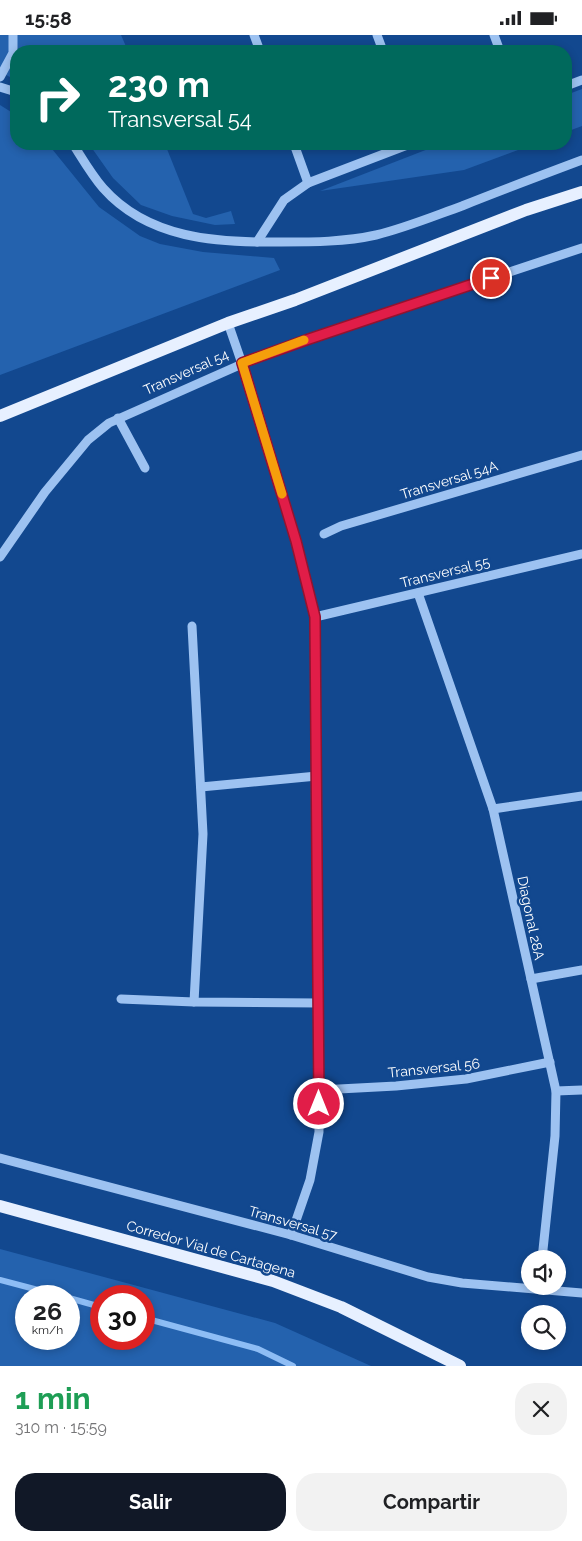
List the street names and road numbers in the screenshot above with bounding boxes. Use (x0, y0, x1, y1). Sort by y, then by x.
street label: Transversal 54 (141, 346, 231, 398)
street label: Transversal 54A (398, 457, 500, 502)
street label: Transversal 55 (399, 553, 492, 591)
street label: Diagonal 28A (514, 875, 548, 962)
street label: Transversal 56 (387, 1055, 481, 1081)
street label: Transversal 57 (247, 1203, 340, 1243)
street label: Corredor Vial de Cartagena (125, 1217, 297, 1281)

